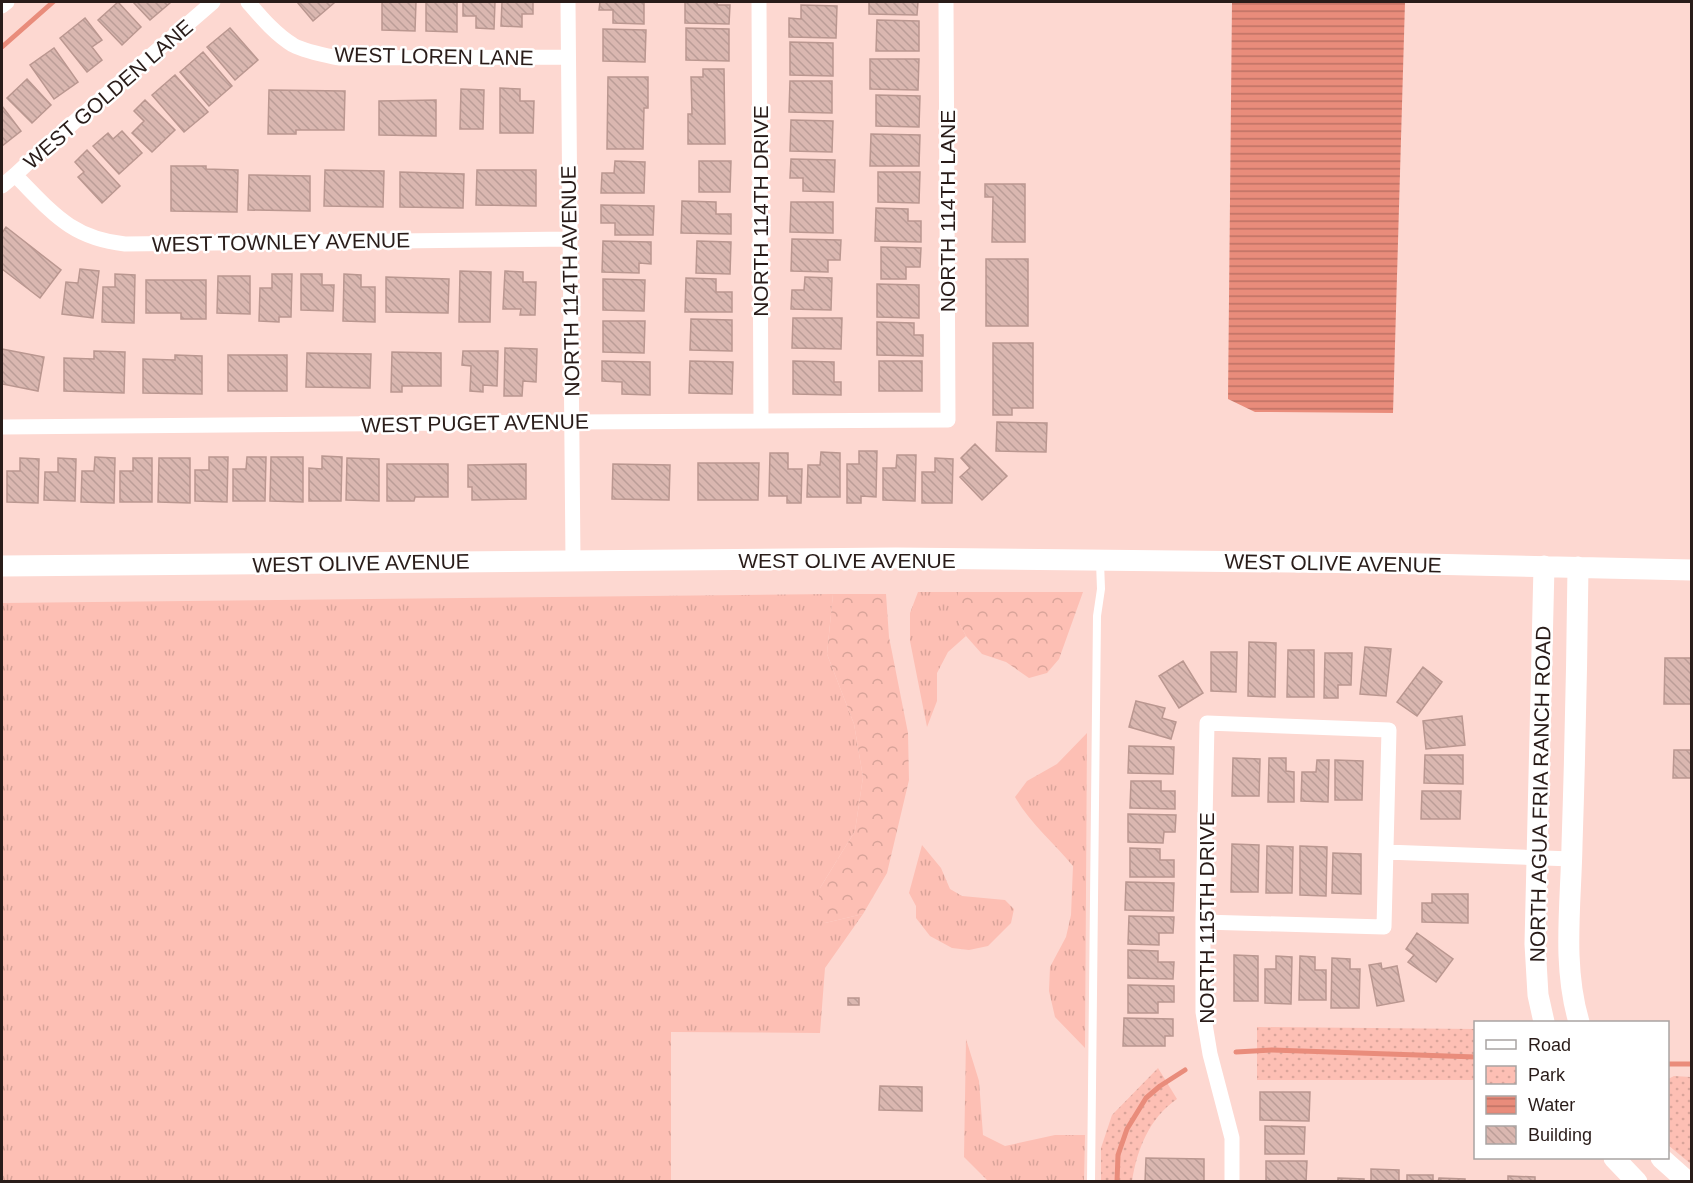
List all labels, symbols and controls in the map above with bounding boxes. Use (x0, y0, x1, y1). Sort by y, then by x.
street label: WEST GOLDEN LANE (19, 15, 197, 173)
street label: WEST LOREN LANE (334, 43, 534, 69)
street label: NORTH 114TH DRIVE (749, 105, 772, 317)
street label: NORTH 114TH LANE (936, 110, 959, 312)
street label: NORTH 114TH AVENUE (556, 165, 584, 397)
street label: WEST TOWNLEY AVENUE (152, 228, 410, 256)
street label: WEST PUGET AVENUE (361, 410, 589, 436)
street label: WEST OLIVE AVENUE (738, 549, 956, 572)
street label: WEST OLIVE AVENUE (252, 550, 470, 576)
street label: WEST OLIVE AVENUE (1224, 550, 1442, 576)
street label: NORTH AGUA FRIA RANCH ROAD (1526, 625, 1554, 963)
street label: NORTH 115TH DRIVE (1195, 812, 1218, 1024)
legend (1474, 1021, 1669, 1159)
text: Road (1528, 1035, 1571, 1055)
text: Park (1528, 1065, 1566, 1085)
text: Water (1528, 1095, 1575, 1115)
text: Building (1528, 1125, 1592, 1145)

